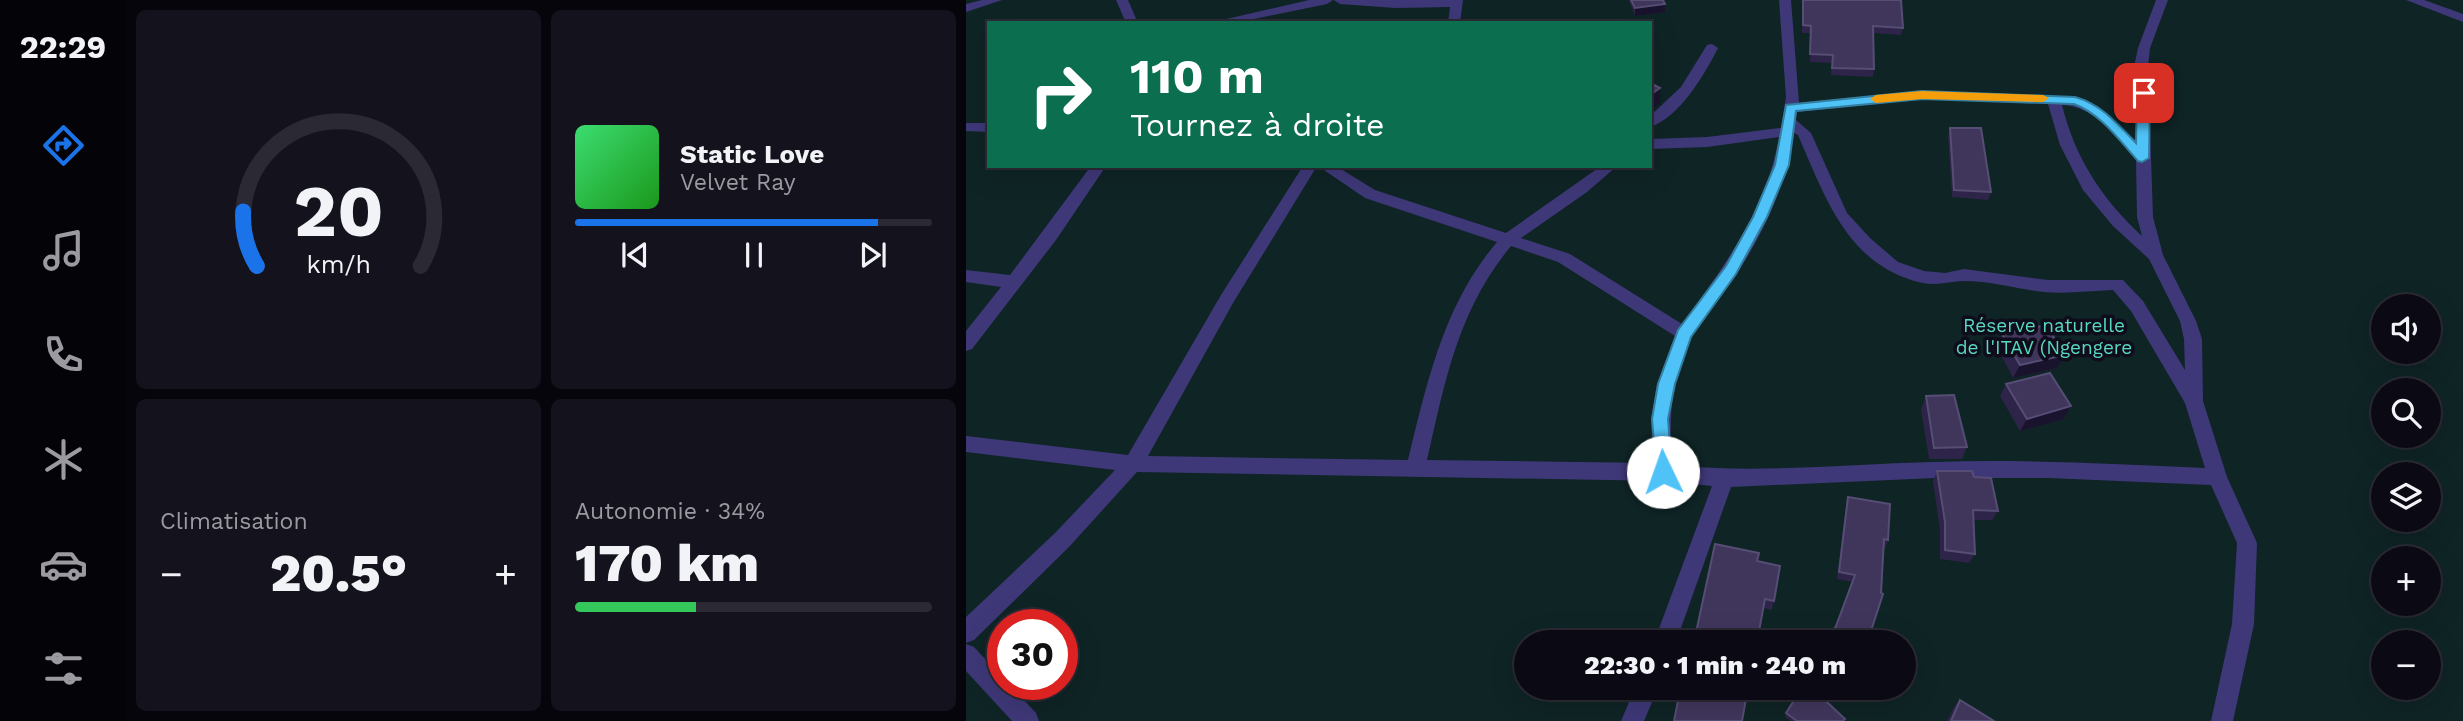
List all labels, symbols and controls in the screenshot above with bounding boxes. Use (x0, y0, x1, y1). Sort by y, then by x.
text: 22:29 (20, 28, 106, 66)
text: 110 m (1130, 47, 1264, 105)
icon: right (1015, 49, 1106, 140)
pin (2114, 63, 2174, 123)
icon: arrive (2125, 74, 2163, 112)
text: Tournez à droite (1130, 106, 1385, 144)
icon: directions (39, 121, 88, 170)
text: Static Love (680, 139, 824, 169)
text: 20 (293, 168, 384, 254)
text: Velvet Ray (680, 169, 796, 196)
icon: music (39, 226, 88, 275)
icon: previous (616, 236, 654, 274)
icon: pause (735, 236, 773, 274)
icon: next (854, 236, 892, 274)
text: km/h (306, 250, 371, 279)
map controls (2371, 294, 2441, 700)
button: sound (2371, 294, 2441, 364)
park label: Réserve naturelle de l'ITAV (Ngengere (1956, 314, 2132, 359)
icon: phone (39, 330, 88, 379)
button: search (2371, 378, 2441, 448)
icon: climate (39, 435, 88, 484)
position arrow (1626, 435, 1700, 509)
button: layers (2371, 462, 2441, 532)
text: Autonomie · 34% (575, 498, 765, 525)
text: Climatisation (160, 508, 308, 535)
text: 170 km (575, 533, 759, 594)
icon: car (39, 540, 88, 589)
text: 20.5° (270, 543, 407, 604)
button: + (2371, 546, 2441, 616)
text: − (160, 552, 183, 596)
text: + (494, 552, 517, 596)
speed limit sign: 30 (987, 609, 1078, 700)
button: − (2371, 630, 2441, 700)
icon: filters (39, 644, 88, 693)
text: 22:30 · 1 min · 240 m (1584, 650, 1846, 680)

